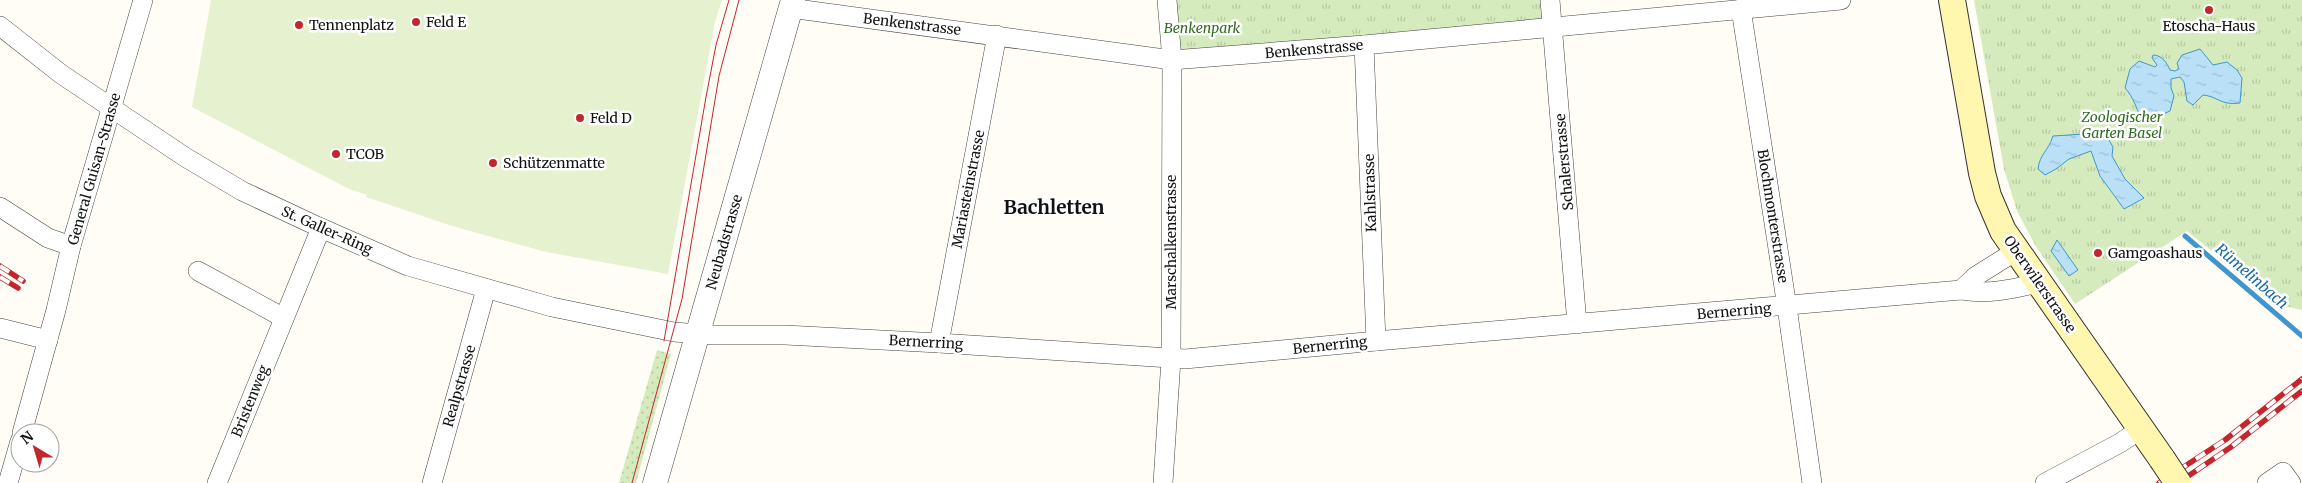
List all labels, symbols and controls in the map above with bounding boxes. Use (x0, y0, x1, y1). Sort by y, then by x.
marker: Etoscha-Haus (2203, 4, 2215, 16)
street label: Benkenstrasse (862, 9, 962, 39)
place label: Feld E (426, 13, 466, 31)
place label: Tennenplatz (309, 16, 394, 34)
marker: Feld E (410, 16, 422, 28)
place label: Etoscha-Haus (2163, 17, 2256, 35)
marker: Tennenplatz (293, 19, 305, 31)
park label: Benkenpark (1164, 19, 1241, 37)
street label: Benkenstrasse (1264, 36, 1364, 62)
street label: General Guisan-Strasse (64, 91, 124, 247)
park label: Zoologischer Garten Basel (2081, 108, 2163, 142)
place label: Feld D (590, 109, 632, 127)
marker: Feld D (574, 112, 586, 124)
street label: Schalerstrasse (1551, 113, 1577, 211)
street label: Mariasteinstrasse (948, 128, 988, 250)
place label: TCOB (346, 145, 384, 163)
marker: TCOB (330, 148, 342, 160)
street label: Blochmonterstrasse (1754, 148, 1792, 284)
place label: Schützenmatte (503, 154, 605, 172)
street label: Kahlstrasse (1360, 154, 1380, 232)
marker: Schützenmatte (487, 157, 499, 169)
street label: Marschalkenstrasse (1162, 175, 1180, 309)
street label: Neubadstrasse (702, 192, 746, 292)
district label: Bachletten (1003, 195, 1105, 219)
street label: St. Galler-Ring (279, 202, 376, 258)
street label: Oberwilerstrasse (2000, 232, 2080, 336)
water label: Rümelinbach (2212, 239, 2292, 313)
place label: Gamgoashaus (2108, 244, 2203, 262)
marker: Gamgoashaus (2092, 247, 2104, 259)
street label: Bernerring (1696, 299, 1773, 323)
street label: Bernerring (888, 331, 964, 353)
street label: Bernerring (1292, 332, 1369, 358)
street label: Realpstrasse (439, 343, 479, 429)
street label: Bristenweg (227, 362, 273, 440)
north arrow (10, 423, 60, 473)
text: N (17, 427, 37, 448)

